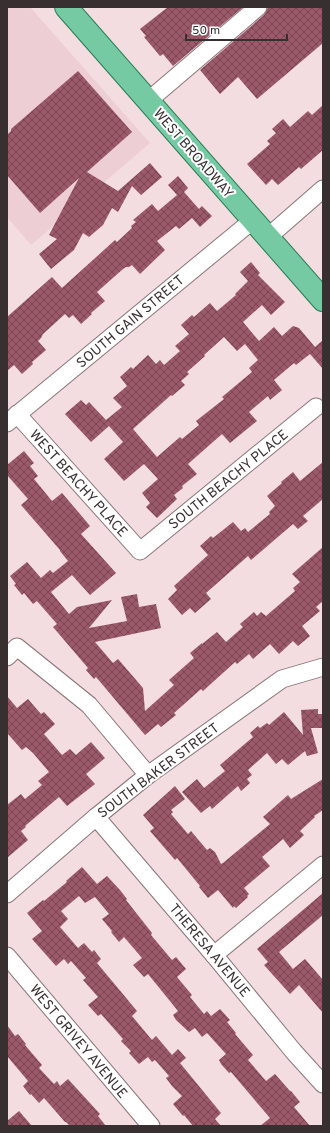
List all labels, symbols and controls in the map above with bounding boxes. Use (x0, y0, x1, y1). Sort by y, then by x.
scale bar (186, 16, 287, 42)
text: 50 m (192, 23, 220, 39)
street label: WEST BROADWAY (149, 106, 237, 202)
street label: SOUTH GAIN STREET (74, 272, 188, 372)
street label: WEST BEACHY PLACE (25, 427, 131, 541)
street label: SOUTH BEACHY PLACE (166, 427, 292, 534)
street label: SOUTH BAKER STREET (95, 720, 223, 823)
street label: THERESA AVENUE (165, 901, 253, 1001)
street label: WEST GRIVEY AVENUE (25, 982, 130, 1102)

